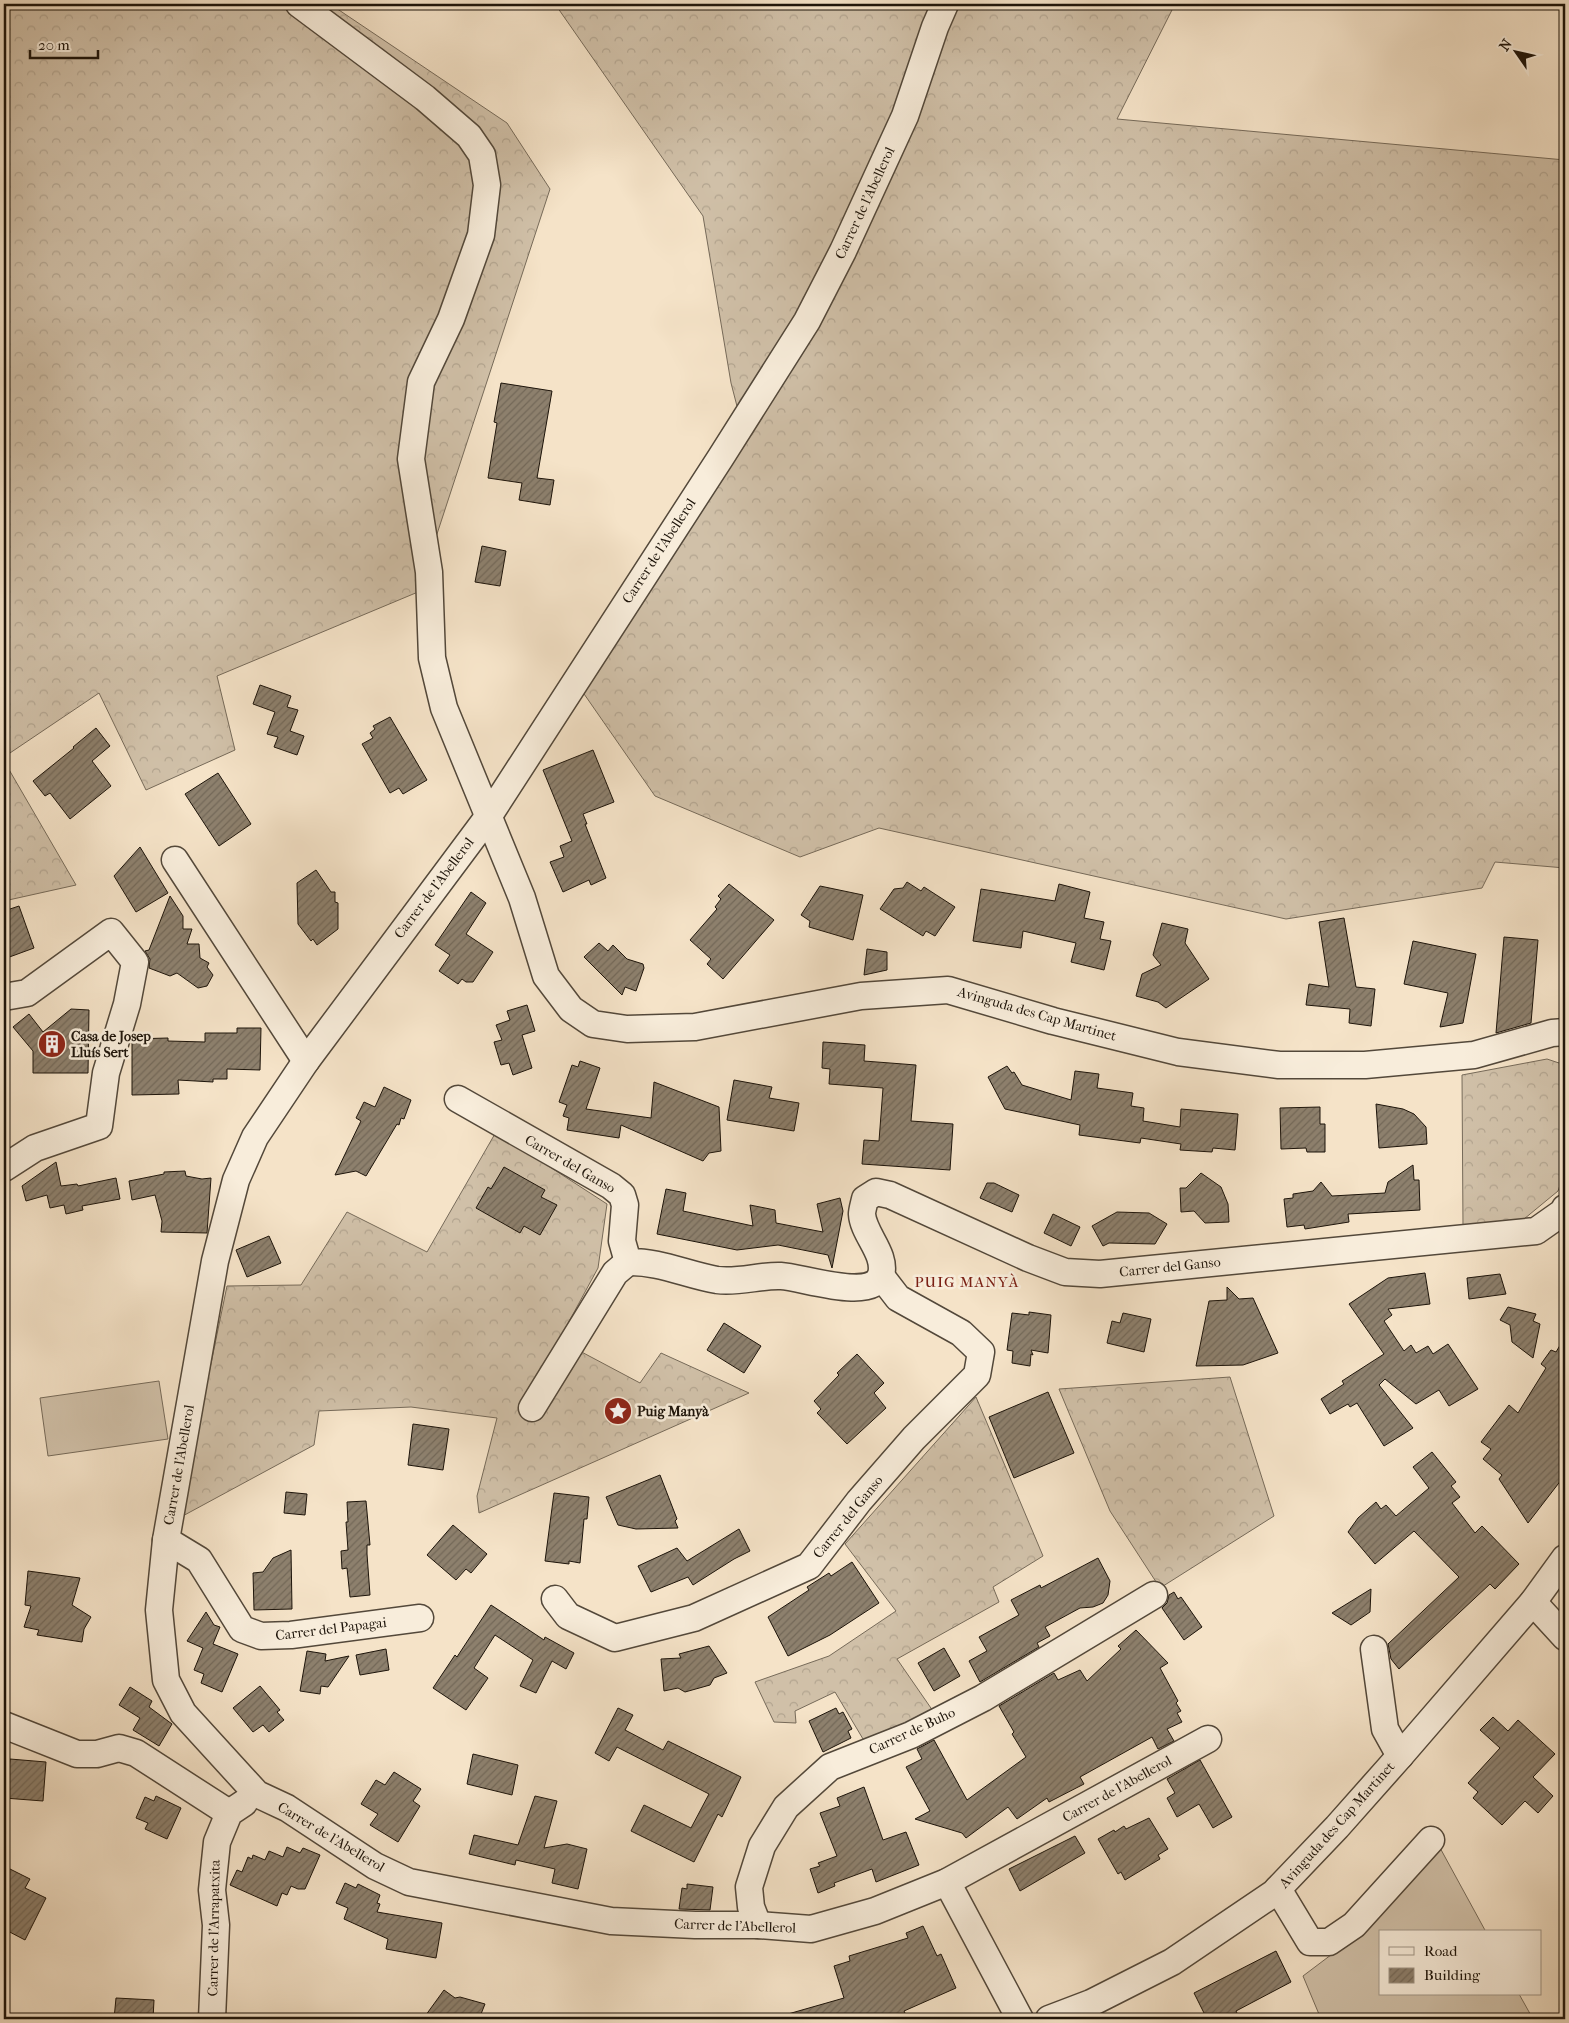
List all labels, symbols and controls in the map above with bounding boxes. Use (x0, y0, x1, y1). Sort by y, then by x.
scale bar (30, 28, 98, 60)
north arrow (1492, 28, 1542, 78)
text: 20 m (38, 36, 70, 54)
text: N (1496, 36, 1516, 54)
street label: Carrer de l'Abellerol (832, 144, 899, 262)
street label: Carrer de l'Abellerol (619, 495, 699, 607)
street label: Carrer de l'Abellerol (391, 834, 478, 942)
street label: Avinguda des Cap Martinet (955, 983, 1118, 1045)
place label: Casa de Josep Lluís Sert (71, 1028, 151, 1061)
building icon: Casa de Josep Lluís Sert (37, 1029, 67, 1059)
street label: Carrer del Ganso (522, 1131, 618, 1197)
street label: Carrer del Ganso (1119, 1253, 1221, 1281)
district label: PUIG MANYÀ (915, 1273, 1019, 1291)
place icon: Puig Manyà (603, 1396, 633, 1426)
street label: Carrer de l'Abellerol (160, 1403, 198, 1527)
place label: Puig Manyà (637, 1403, 709, 1420)
street label: Carrer del Ganso (809, 1472, 887, 1562)
street label: Carrer del Papagai (274, 1614, 388, 1644)
street label: Carrer de Buho (866, 1704, 958, 1758)
street label: Carrer de l'Abellerol (1060, 1752, 1175, 1826)
street label: Avinguda des Cap Martinet (1275, 1758, 1398, 1893)
street label: Carrer de l'Abellerol (274, 1798, 388, 1876)
street label: Carrer de l'Arrapatxita (204, 1859, 224, 1997)
street label: Carrer de l'Abellerol (674, 1915, 796, 1937)
legend (1379, 1930, 1542, 1996)
text: Road (1424, 1942, 1458, 1960)
text: Building (1424, 1966, 1481, 1984)

